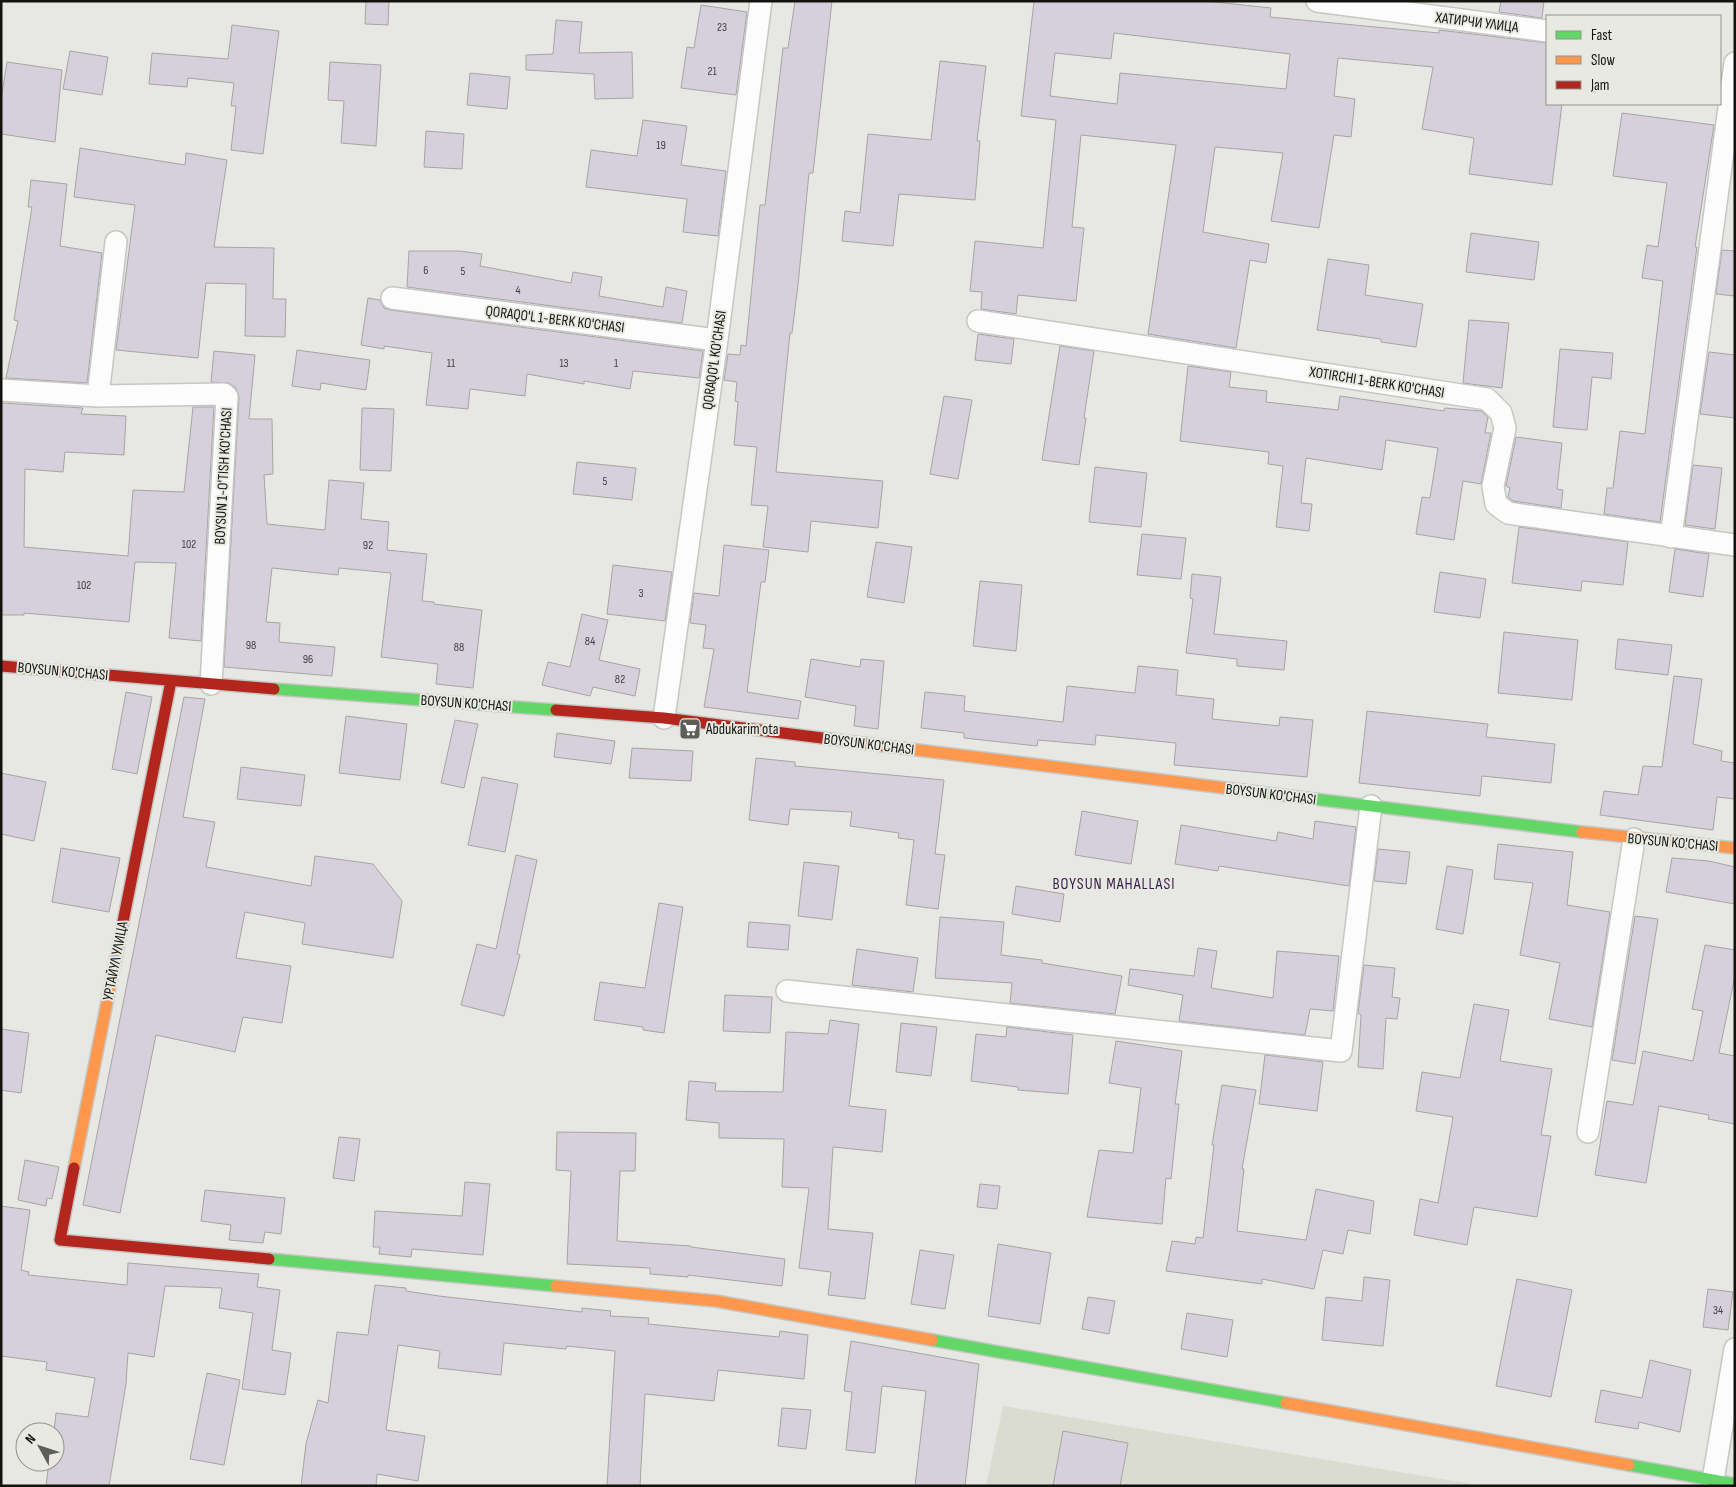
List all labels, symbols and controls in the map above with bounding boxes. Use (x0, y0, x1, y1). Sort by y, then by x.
street label: ХАТИРЧИ УЛИЦА (1433, 8, 1520, 37)
legend (1546, 15, 1721, 105)
house number: 23 (717, 20, 727, 35)
text: Fast (1591, 26, 1613, 45)
text: Slow (1591, 51, 1615, 70)
house number: 21 (707, 64, 717, 79)
text: Jam (1590, 76, 1609, 95)
house number: 19 (656, 138, 666, 153)
house number: 6 (423, 263, 429, 278)
house number: 5 (461, 264, 466, 279)
house number: 4 (515, 283, 521, 298)
street label: QORAQO'L 1-BERK KO'CHASI (484, 302, 626, 337)
street label: QORAQO'L KO'CHASI (698, 309, 731, 411)
house number: 11 (447, 356, 456, 371)
house number: 13 (559, 356, 569, 371)
house number: 1 (614, 356, 619, 371)
street label: XOTIRCHI 1-BERK KO'CHASI (1307, 362, 1446, 403)
street label: BOYSUN 1-O'TISH KO'CHASI (210, 407, 237, 545)
house number: 5 (603, 474, 608, 489)
house number: 102 (182, 537, 196, 552)
house number: 92 (363, 538, 373, 553)
house number: 102 (77, 578, 91, 593)
house number: 3 (638, 586, 644, 601)
house number: 84 (585, 634, 595, 649)
house number: 98 (246, 638, 256, 653)
house number: 88 (454, 640, 464, 655)
house number: 96 (303, 652, 313, 667)
street label: BOYSUN KO'CHASI (17, 658, 109, 685)
house number: 82 (615, 672, 625, 687)
street label: BOYSUN KO'CHASI (420, 691, 512, 716)
supermarket icon: Abdukarim ota (678, 717, 702, 741)
place label: Abdukarim ota (705, 720, 779, 739)
street label: BOYSUN KO'CHASI (823, 730, 915, 759)
street label: BOYSUN KO'CHASI (1225, 780, 1317, 809)
street label: BOYSUN KO'CHASI (1627, 829, 1719, 856)
district label: BOYSUN MAHALLASI (1052, 875, 1176, 894)
street label: УРТАЙУЛ УЛИЦА (99, 919, 133, 1002)
house number: 34 (1713, 1303, 1723, 1318)
north arrow (15, 1422, 65, 1472)
text: N (22, 1431, 39, 1447)

